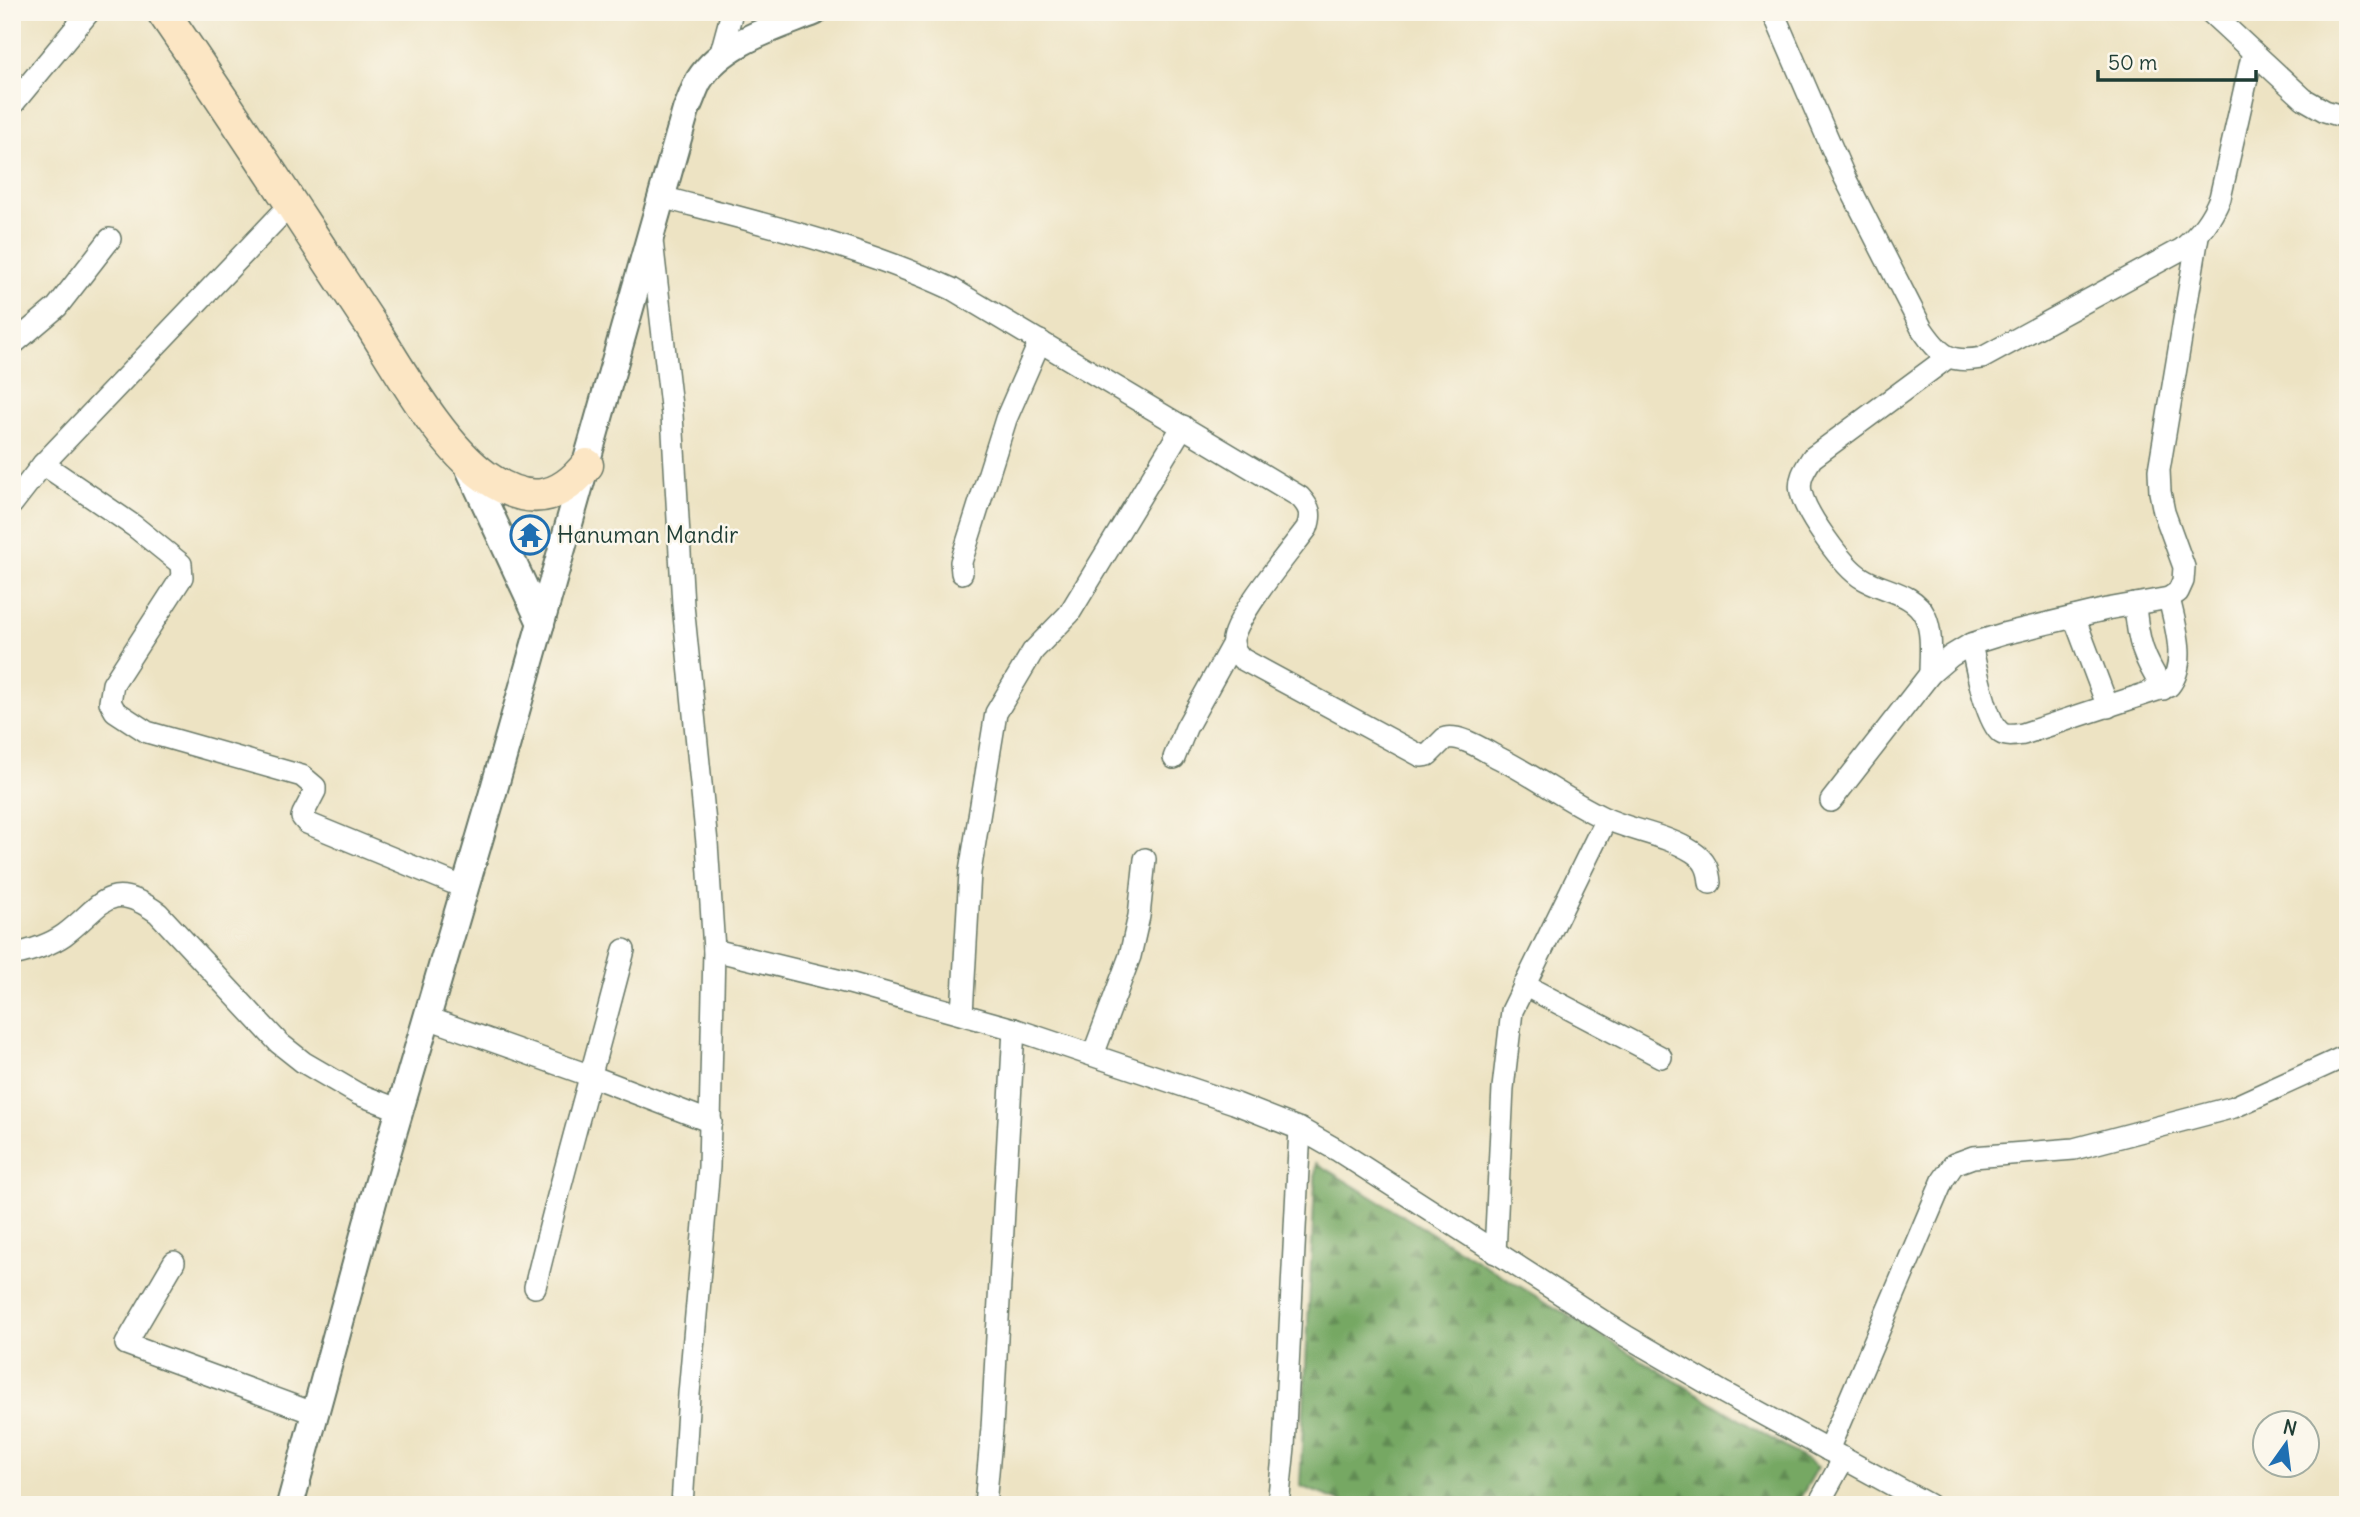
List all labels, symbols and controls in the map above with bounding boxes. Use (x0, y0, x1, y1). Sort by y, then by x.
scale bar (2098, 38, 2255, 82)
text: 50 m (2108, 49, 2157, 76)
temple icon: Hanuman Mandir (509, 514, 551, 556)
place label: Hanuman Mandir (557, 520, 739, 549)
north arrow (2252, 1408, 2322, 1478)
text: N (2281, 1414, 2299, 1441)

